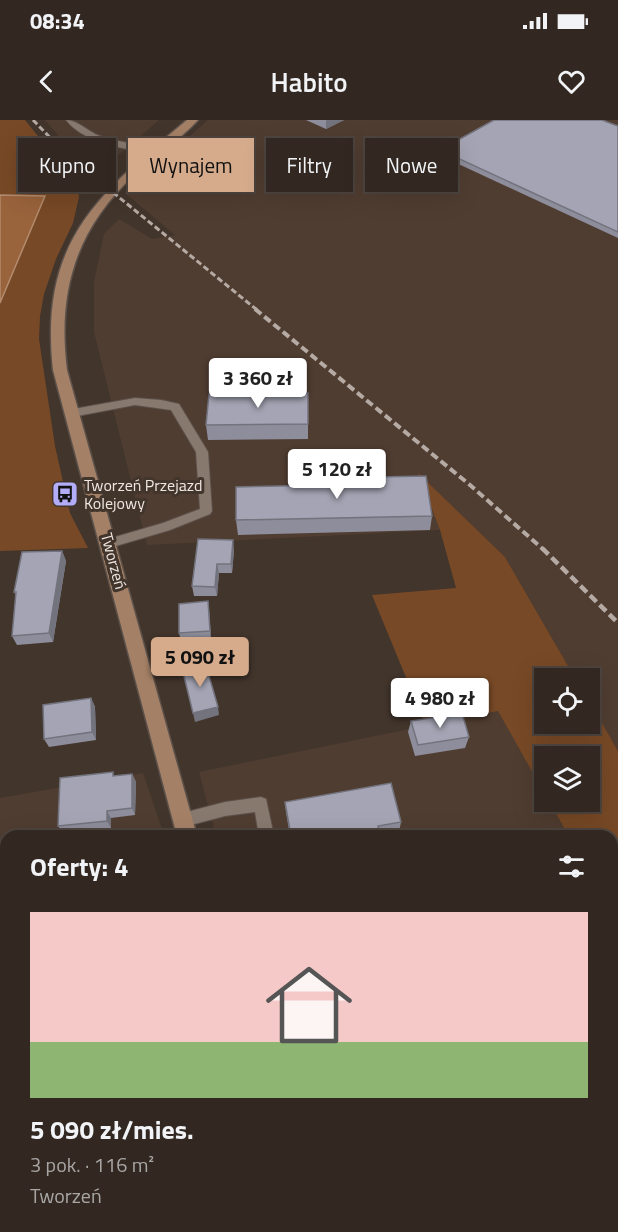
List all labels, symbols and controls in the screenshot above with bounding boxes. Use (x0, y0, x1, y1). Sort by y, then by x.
text: 08:34 (30, 4, 85, 38)
text: Habito (271, 61, 347, 102)
icon: back (30, 65, 63, 98)
icon: heart (555, 65, 588, 98)
chip: Kupno (18, 138, 116, 192)
chip: Wynajem (128, 138, 254, 192)
chip: Filtry (266, 138, 353, 192)
chip: Nowe (365, 138, 458, 192)
pin: 3 360 zł (196, 358, 320, 409)
text: 3 360 zł (223, 362, 293, 393)
pin: 5 120 zł (275, 449, 399, 500)
text: 5 120 zł (302, 453, 372, 484)
place label: Tworzeń Przejazd Kolejowy (84, 473, 202, 515)
bus stop icon: Tworzeń Przejazd Kolejowy (50, 479, 80, 509)
street label: Tworzeń (95, 530, 133, 592)
pin: 5 090 zł (138, 637, 262, 688)
text: 5 090 zł (165, 641, 235, 672)
map controls (534, 668, 600, 812)
button: locate (534, 668, 600, 734)
pin: 4 980 zł (378, 678, 502, 729)
text: 4 980 zł (405, 682, 475, 713)
button: layers (534, 746, 600, 812)
text: Oferty: 4 (30, 847, 128, 886)
icon: filters (555, 850, 588, 883)
icon: home (255, 951, 363, 1059)
text: 5 090 zł/mies. (30, 1110, 194, 1149)
text: 3 pok. · 116 m² (30, 1149, 154, 1180)
text: Tworzeń (30, 1180, 102, 1211)

